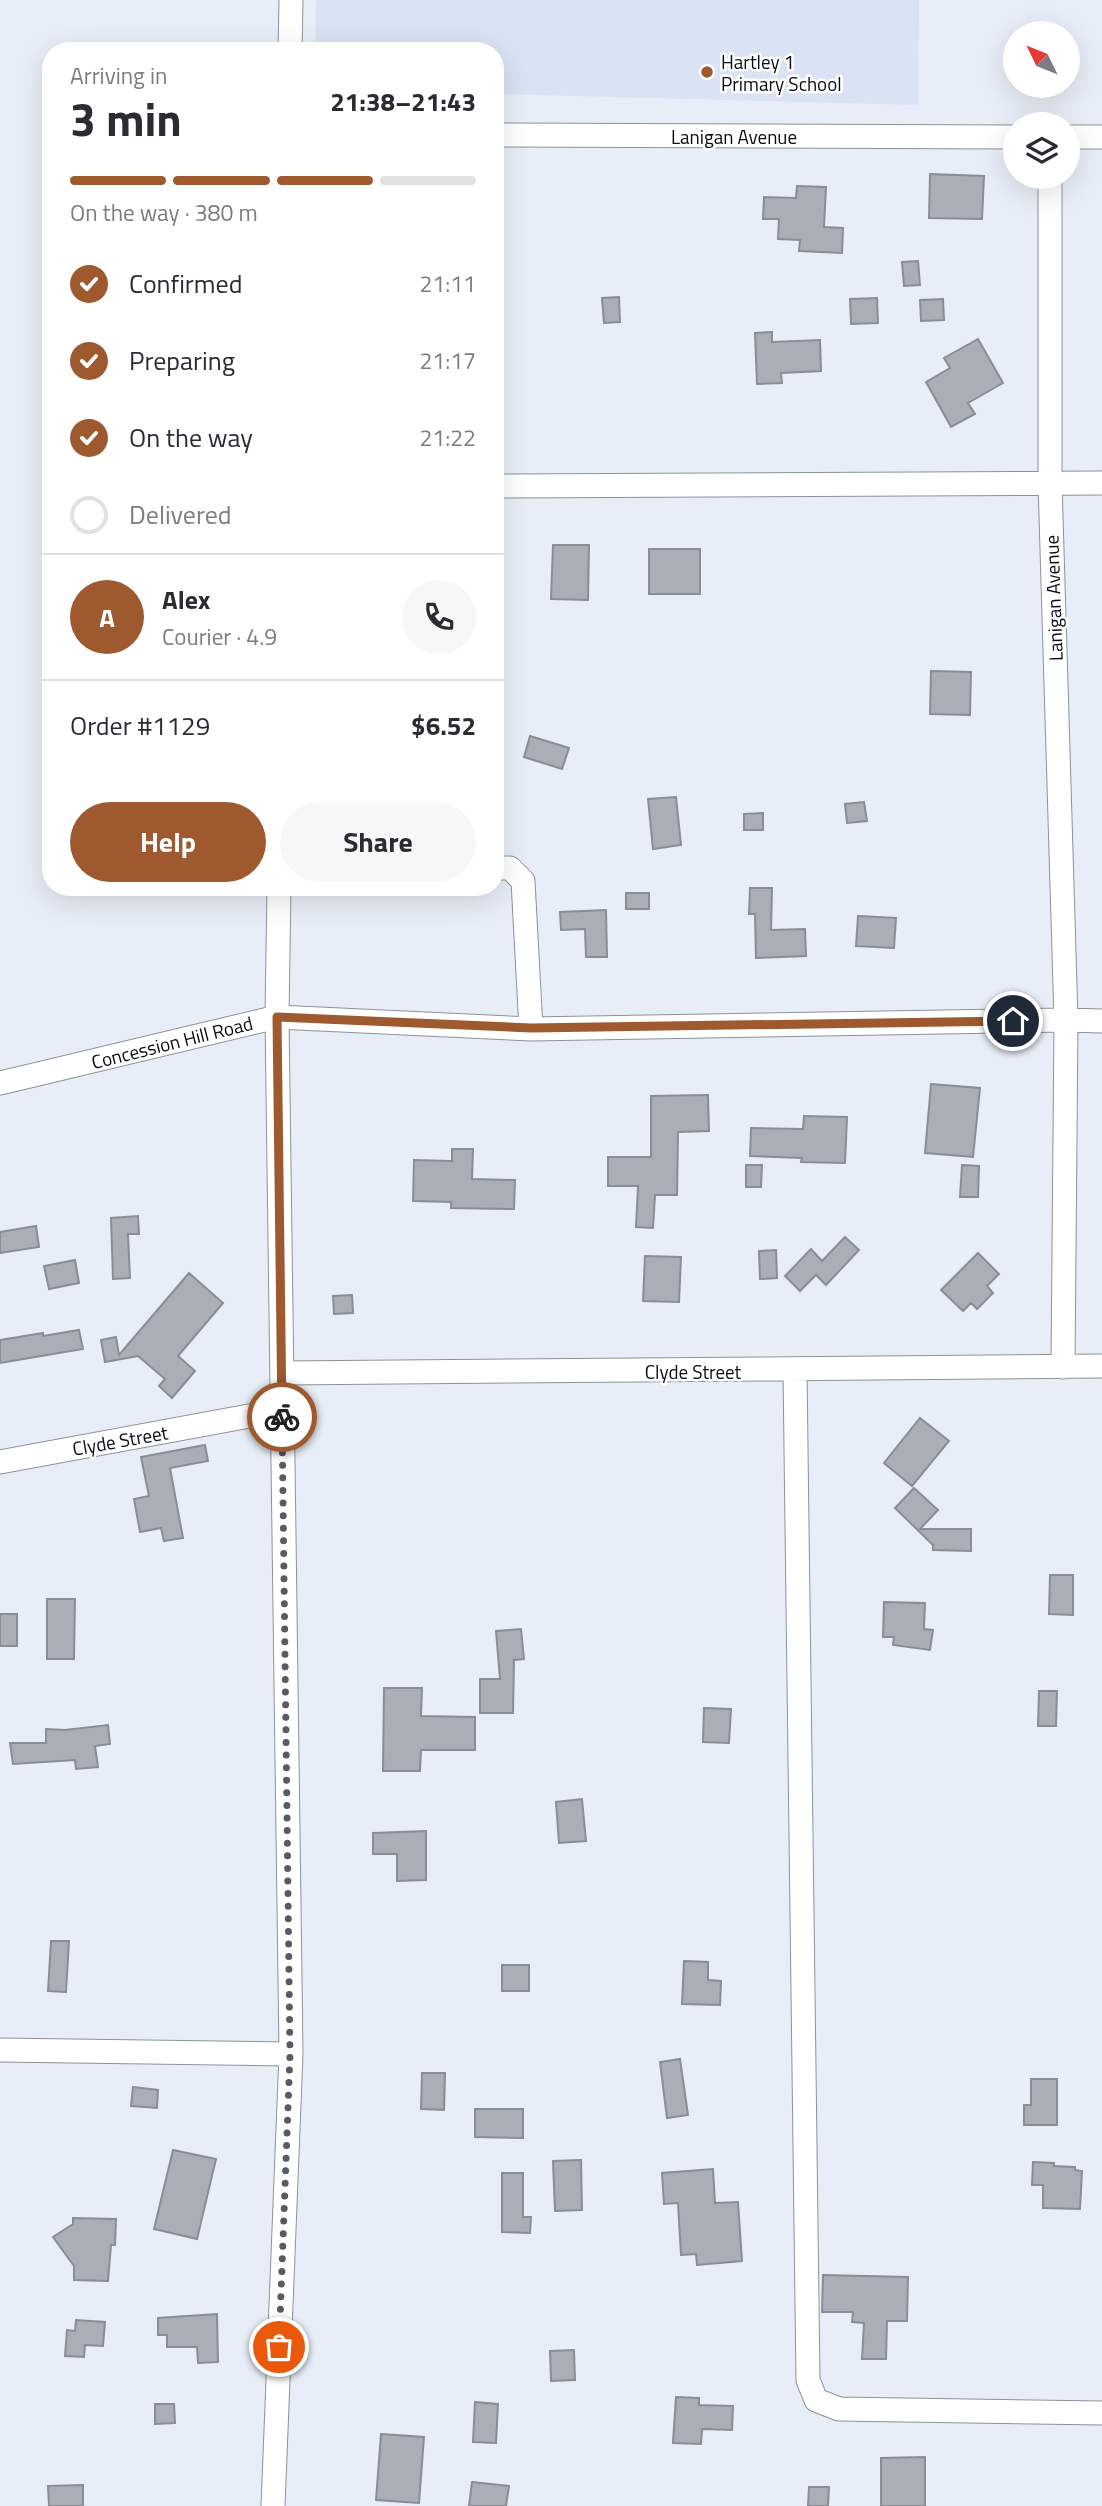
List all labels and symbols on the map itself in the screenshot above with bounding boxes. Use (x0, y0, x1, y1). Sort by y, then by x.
north arrow (1003, 21, 1080, 98)
place label: Hartley 1 Primary School (721, 47, 842, 98)
marker: Hartley 1 Primary School (699, 64, 715, 80)
street label: Lanigan Avenue (671, 122, 797, 151)
street label: Lanigan Avenue (1036, 534, 1070, 662)
pin (983, 991, 1043, 1051)
street label: Concession Hill Road (88, 1008, 256, 1076)
street label: Clyde Street (645, 1357, 742, 1386)
courier (247, 1382, 317, 1452)
street label: Clyde Street (70, 1417, 170, 1463)
pin (249, 2317, 309, 2377)

